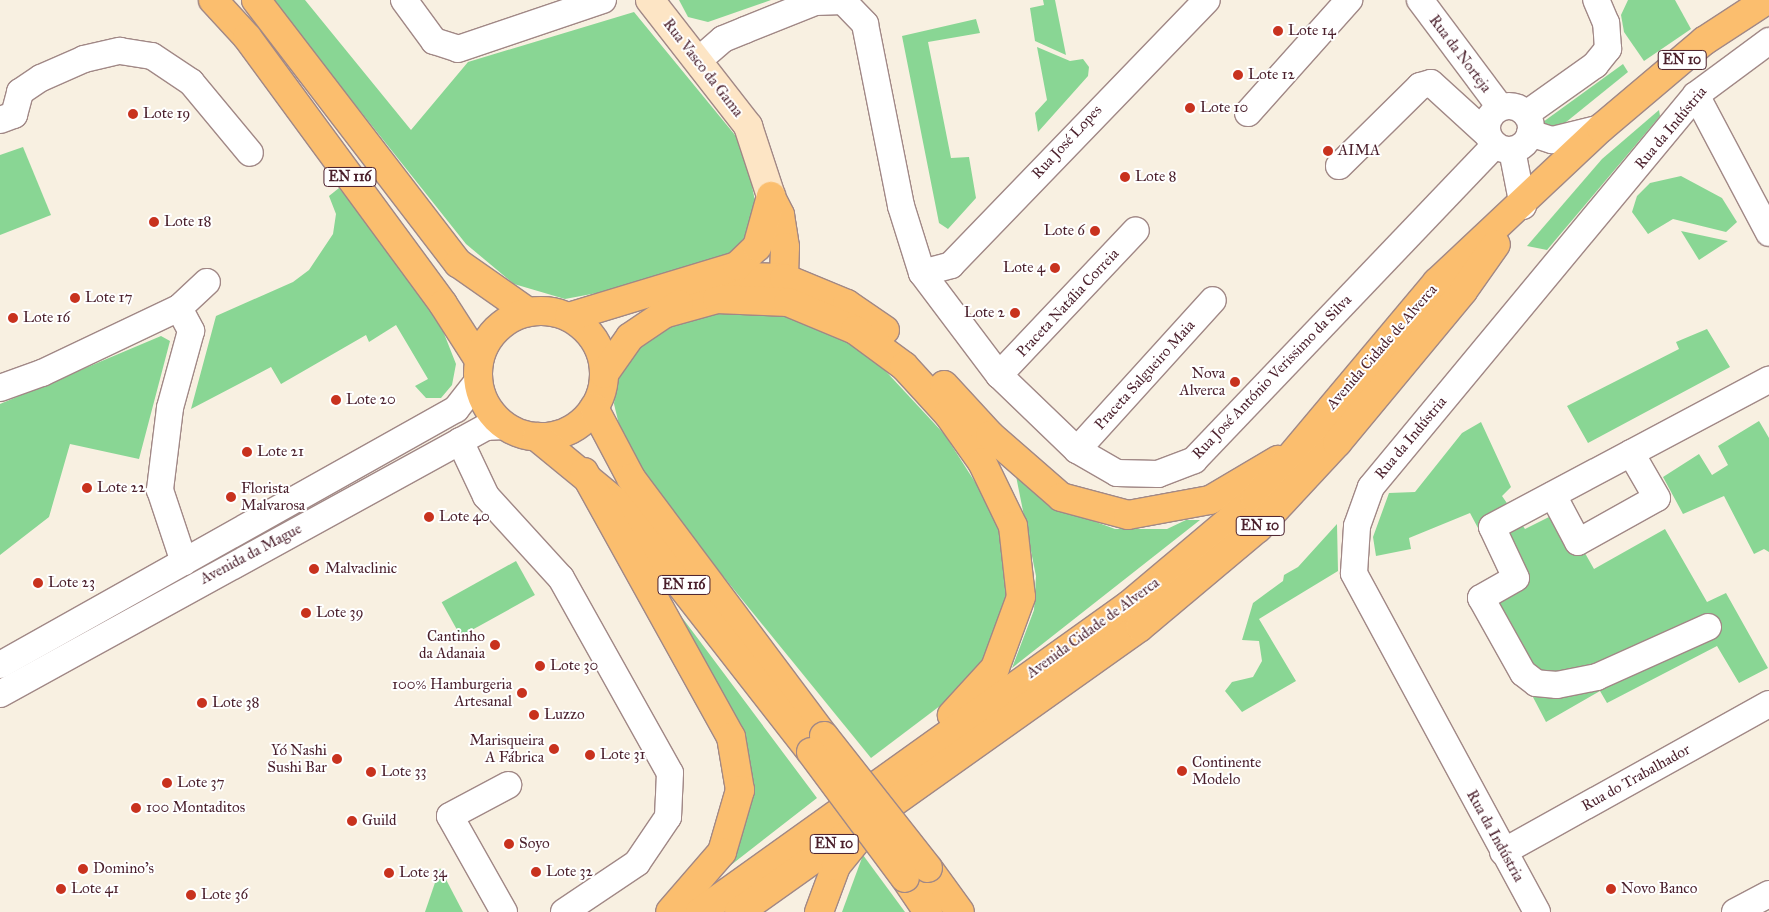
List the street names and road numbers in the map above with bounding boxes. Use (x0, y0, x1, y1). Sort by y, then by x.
street label: Rua da Norteja (1425, 12, 1495, 96)
street label: Rua Vasco da Gama (659, 15, 747, 121)
road number: EN 10 (1657, 48, 1707, 72)
street label: Rua da Indústria (1631, 83, 1711, 173)
street label: Rua José Lopes (1028, 101, 1106, 183)
road number: EN 116 (322, 166, 378, 188)
street label: Praceta Natália Correia (1013, 245, 1123, 361)
street label: Avenida Cidade de Alverca (1323, 281, 1441, 413)
street label: Rua José António Verissimo da Silva (1189, 291, 1355, 463)
street label: Praceta Salgueiro Maia (1091, 317, 1199, 433)
street label: Rua da Indústria (1371, 393, 1451, 483)
road number: EN 10 (1235, 514, 1285, 538)
street label: Avenida da Mague (197, 520, 305, 588)
road number: EN 116 (656, 574, 712, 596)
street label: Avenida Cidade de Alverca (1023, 574, 1163, 682)
street label: Rua do Trabalhador (1579, 741, 1693, 815)
street label: Rua da Indústria (1462, 787, 1528, 885)
road number: EN 10 (809, 832, 859, 856)

